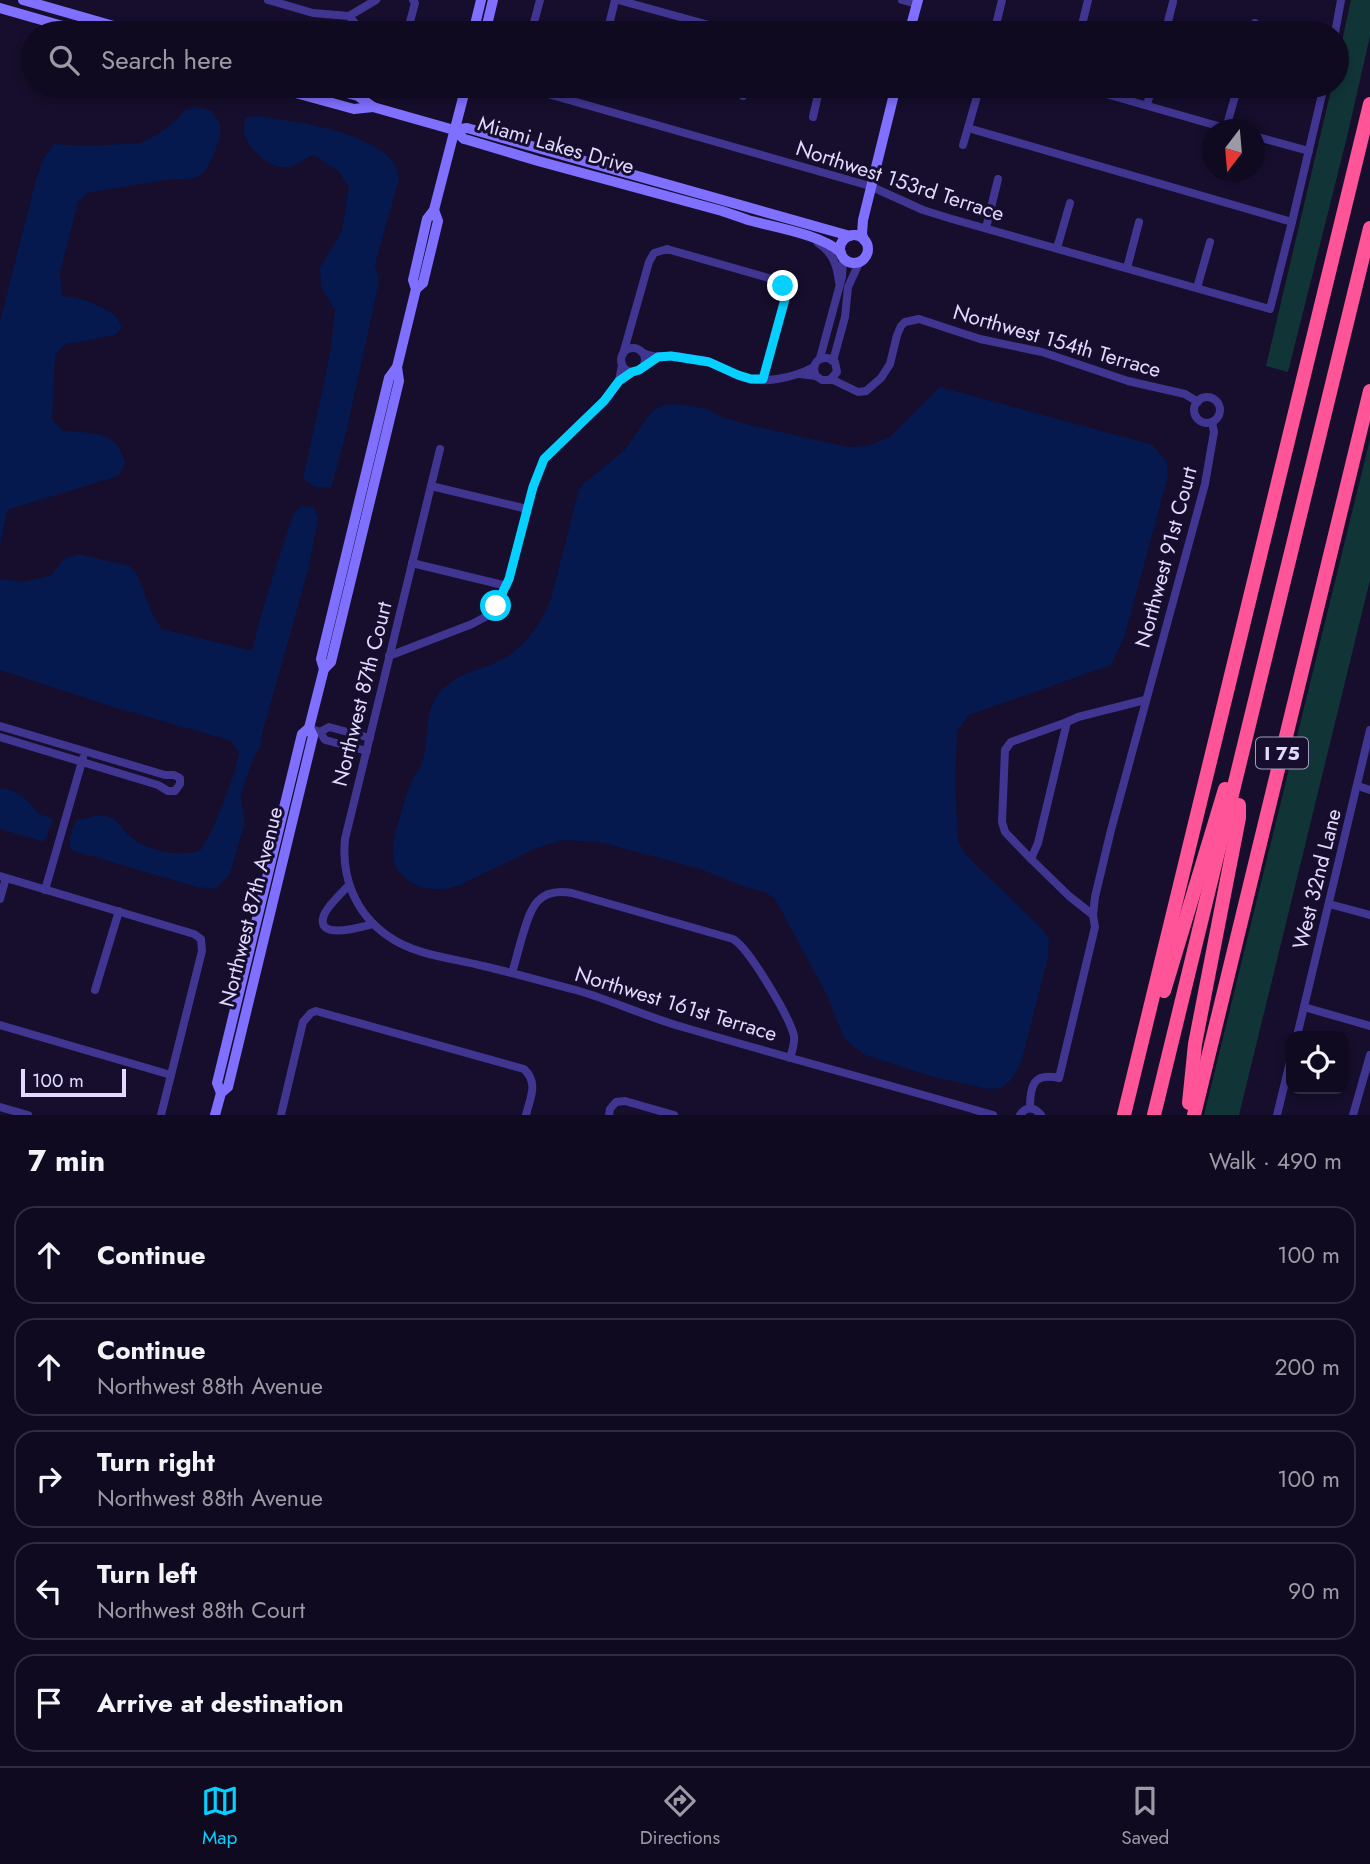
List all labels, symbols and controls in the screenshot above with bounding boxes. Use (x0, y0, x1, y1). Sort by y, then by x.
search box (21, 21, 1349, 98)
icon: search (45, 41, 83, 79)
text: Search here (101, 41, 233, 79)
street label: Miami Lakes Drive (474, 108, 638, 182)
north arrow (1202, 119, 1265, 182)
street label: Northwest 153rd Terrace (792, 133, 1008, 229)
route end (767, 270, 798, 301)
street label: Northwest 154th Terrace (949, 297, 1165, 385)
street label: Northwest 91st Court (1127, 463, 1205, 651)
route start (480, 590, 511, 621)
street label: Northwest 87th Court (325, 599, 399, 789)
road number: I 75 (1256, 738, 1308, 768)
street label: Northwest 87th Avenue (212, 804, 290, 1010)
street label: West 32nd Lane (1285, 805, 1349, 952)
street label: Northwest 161st Terrace (571, 959, 781, 1049)
map controls (1286, 1031, 1349, 1094)
button: locate (1286, 1031, 1349, 1094)
scale bar (21, 1066, 126, 1098)
text: 100 m (32, 1067, 84, 1094)
text: 7 min (28, 1139, 105, 1182)
text: Walk · 490 m (1209, 1144, 1342, 1178)
icon: ahead (30, 1236, 68, 1274)
text: Continue (97, 1236, 206, 1274)
text: 100 m (1277, 1238, 1340, 1272)
text: Continue (97, 1331, 206, 1369)
icon: ahead (30, 1348, 68, 1386)
text: 200 m (1274, 1350, 1340, 1384)
text: Northwest 88th Avenue (97, 1369, 323, 1403)
text: Turn right (97, 1443, 215, 1481)
icon: right (30, 1460, 68, 1498)
text: 100 m (1277, 1462, 1340, 1496)
text: Northwest 88th Avenue (97, 1481, 323, 1515)
text: Turn left (97, 1555, 197, 1593)
icon: left (30, 1572, 68, 1610)
text: 90 m (1288, 1574, 1340, 1608)
text: Northwest 88th Court (97, 1593, 305, 1627)
icon: arrive (30, 1684, 68, 1722)
text: Arrive at destination (97, 1684, 344, 1722)
tab: Map (201, 1782, 239, 1851)
tab: Directions (640, 1782, 720, 1851)
tab: Saved (1121, 1782, 1169, 1851)

